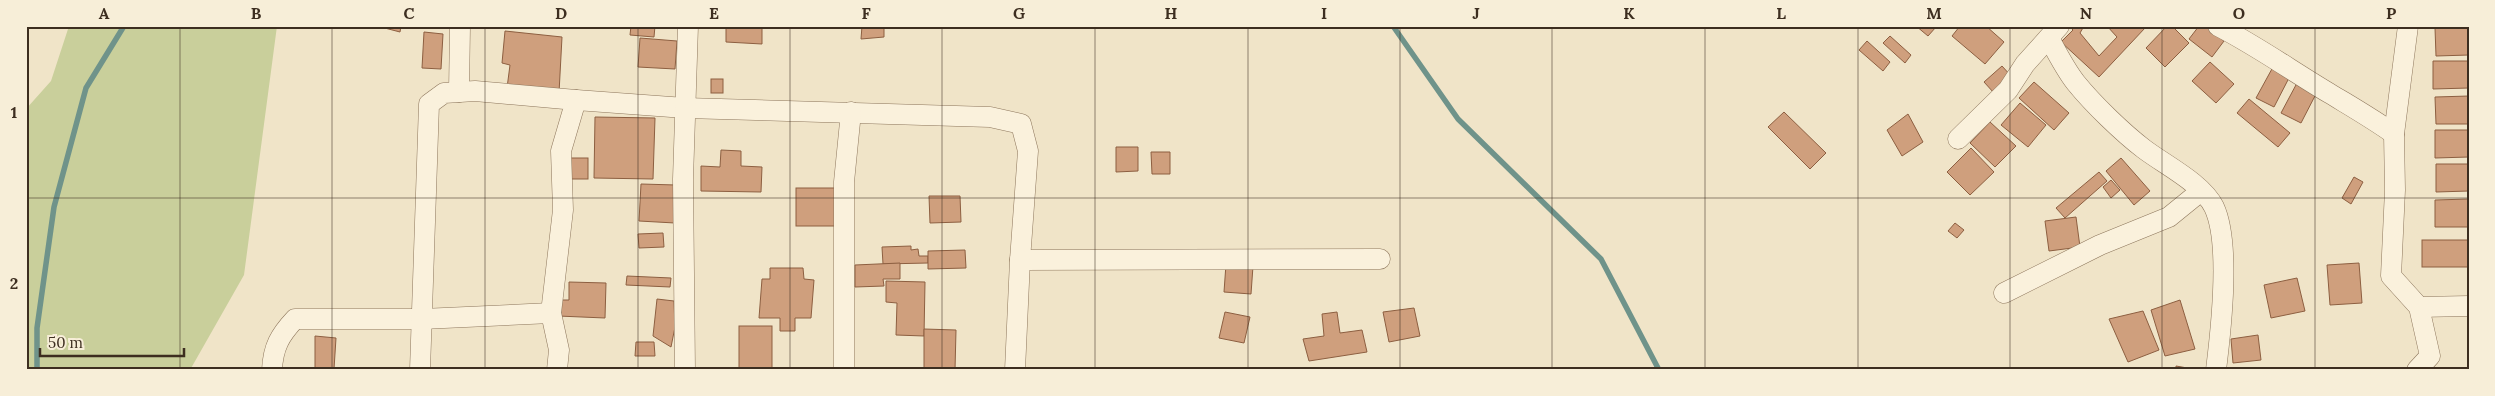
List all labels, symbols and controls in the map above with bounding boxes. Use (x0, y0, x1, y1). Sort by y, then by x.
text: A (99, 3, 110, 23)
text: B (251, 3, 262, 23)
text: C (403, 3, 415, 23)
text: D (555, 3, 567, 23)
text: E (709, 3, 719, 23)
text: F (861, 3, 871, 23)
text: G (1013, 3, 1025, 23)
text: H (1165, 3, 1178, 23)
text: I (1321, 3, 1327, 23)
text: J (1472, 3, 1480, 23)
text: K (1623, 3, 1635, 23)
text: L (1776, 3, 1786, 23)
text: M (1926, 3, 1942, 23)
text: N (2080, 3, 2092, 23)
text: O (2233, 3, 2245, 23)
text: P (2386, 3, 2396, 23)
text: 1 (11, 102, 17, 122)
text: 2 (10, 273, 18, 293)
scale bar (40, 326, 184, 358)
text: 50 m (48, 333, 83, 352)

